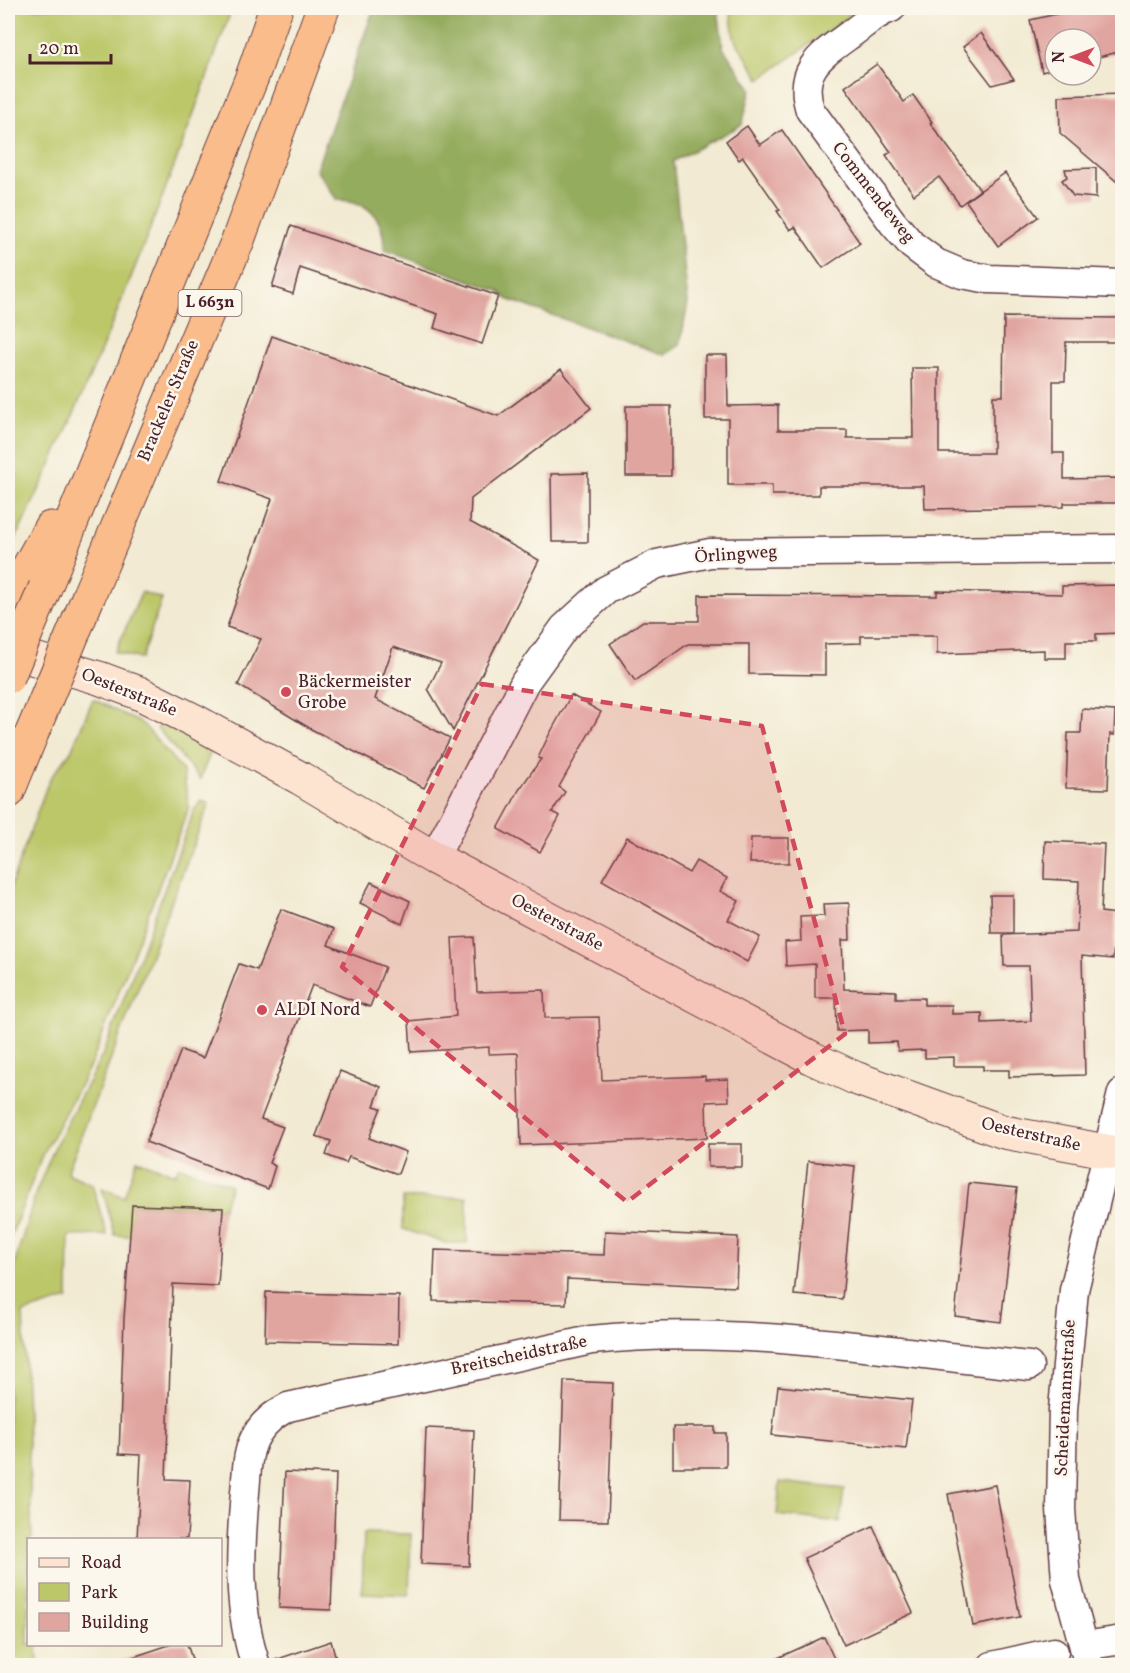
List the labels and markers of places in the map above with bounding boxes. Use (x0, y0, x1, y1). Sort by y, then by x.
place label: Bäckermeister Grobe (298, 670, 412, 716)
marker: Bäckermeister Grobe (279, 685, 293, 699)
place label: ALDI Nord (274, 998, 361, 1023)
marker: ALDI Nord (255, 1003, 269, 1017)

